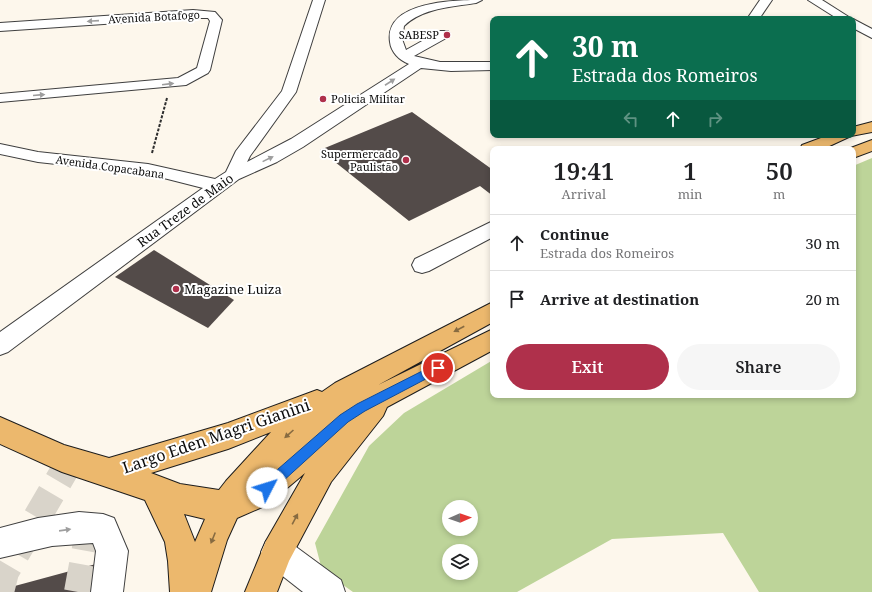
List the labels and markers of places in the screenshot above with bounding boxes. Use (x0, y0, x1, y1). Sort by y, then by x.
place label: SABESP (399, 27, 439, 42)
marker: SABESP (442, 30, 452, 40)
place label: Policia Militar (331, 91, 406, 106)
marker: Policia Militar (318, 94, 328, 104)
place label: Supermercado Paulistão (321, 146, 398, 174)
marker: Supermercado Paulistão (401, 155, 411, 165)
place label: Magazine Luiza (184, 280, 282, 298)
marker: Magazine Luiza (171, 284, 181, 294)
pin (421, 351, 455, 385)

